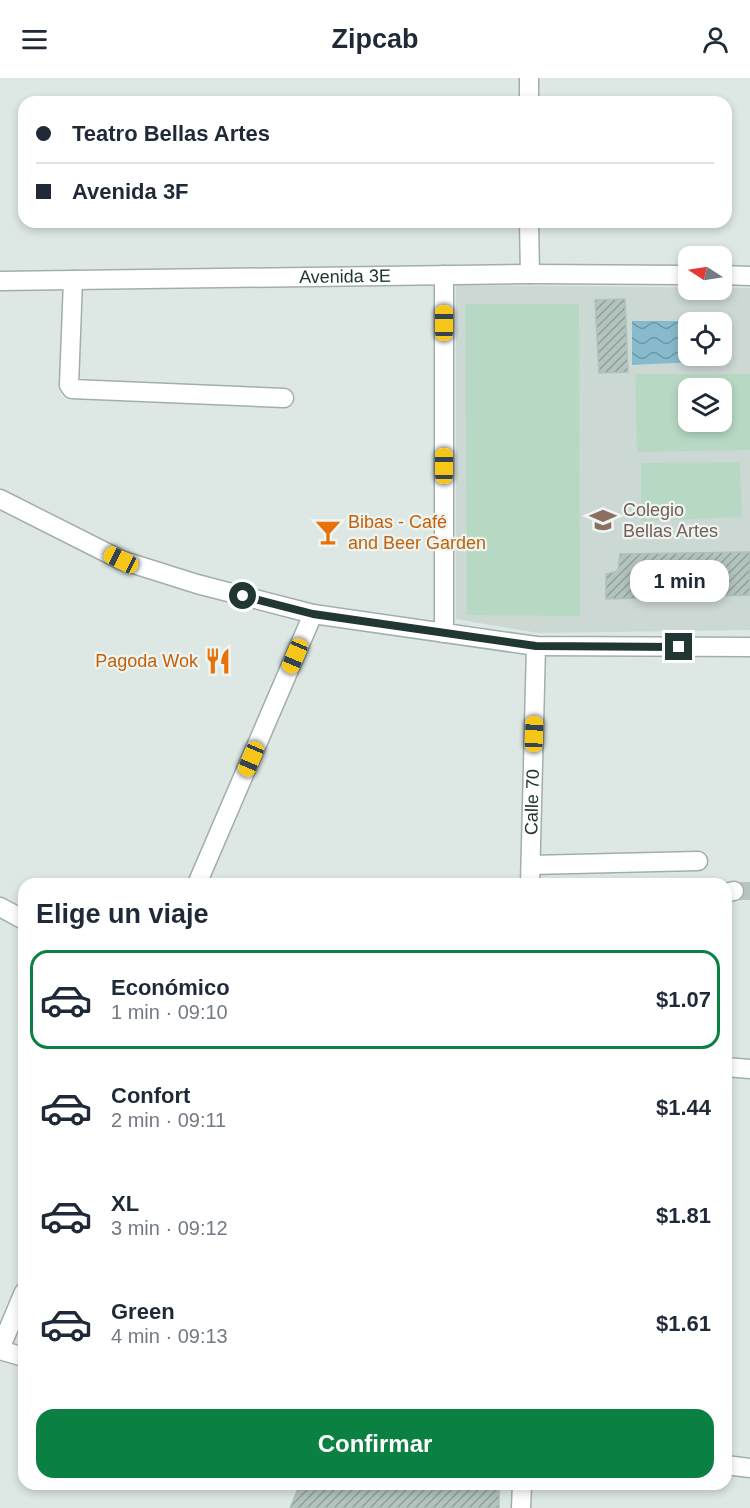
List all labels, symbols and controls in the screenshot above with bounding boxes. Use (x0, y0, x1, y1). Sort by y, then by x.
icon: menu (18, 23, 51, 56)
icon: person (699, 23, 732, 56)
text: Zipcab (331, 24, 419, 54)
text: Teatro Bellas Artes (72, 121, 270, 146)
text: Avenida 3F (72, 179, 189, 204)
north arrow (678, 246, 732, 300)
map controls (678, 246, 732, 432)
street label: Avenida 3E (299, 266, 391, 287)
car (435, 305, 453, 341)
button: locate (678, 312, 732, 366)
button: layers (678, 378, 732, 432)
car (435, 448, 453, 484)
place label: Colegio Bellas Artes (623, 500, 718, 541)
school or university icon: Colegio Bellas Artes (588, 505, 618, 535)
place label: Bibas - Café and Beer Garden (348, 512, 486, 553)
bar icon: Bibas - Café and Beer Garden (313, 517, 343, 547)
car (101, 544, 141, 576)
callout: 1 min (630, 560, 728, 602)
text: 1 min (653, 570, 706, 592)
route start (229, 582, 256, 609)
route end (665, 633, 692, 660)
car (280, 636, 310, 676)
restaurant icon: Pagoda Wok (203, 646, 233, 676)
place label: Pagoda Wok (95, 651, 199, 671)
car (524, 716, 544, 752)
car (236, 739, 266, 779)
street label: Calle 70 (521, 769, 543, 835)
text: Elige un viaje (36, 899, 209, 929)
icon: car (39, 973, 93, 1027)
text: Económico (111, 975, 230, 1000)
text: $1.07 (656, 987, 711, 1012)
text: 1 min · 09:10 (111, 1001, 228, 1023)
icon: car (39, 1081, 93, 1135)
text: Confort (111, 1083, 190, 1108)
text: $1.44 (656, 1095, 711, 1120)
text: 2 min · 09:11 (111, 1109, 226, 1131)
icon: car (39, 1189, 93, 1243)
text: XL (111, 1191, 139, 1216)
text: $1.81 (656, 1203, 711, 1228)
text: 3 min · 09:12 (111, 1217, 228, 1239)
icon: car (39, 1297, 93, 1351)
text: Green (111, 1299, 175, 1324)
text: $1.61 (656, 1311, 711, 1336)
text: 4 min · 09:13 (111, 1325, 228, 1347)
button: Confirmar (36, 1409, 714, 1478)

